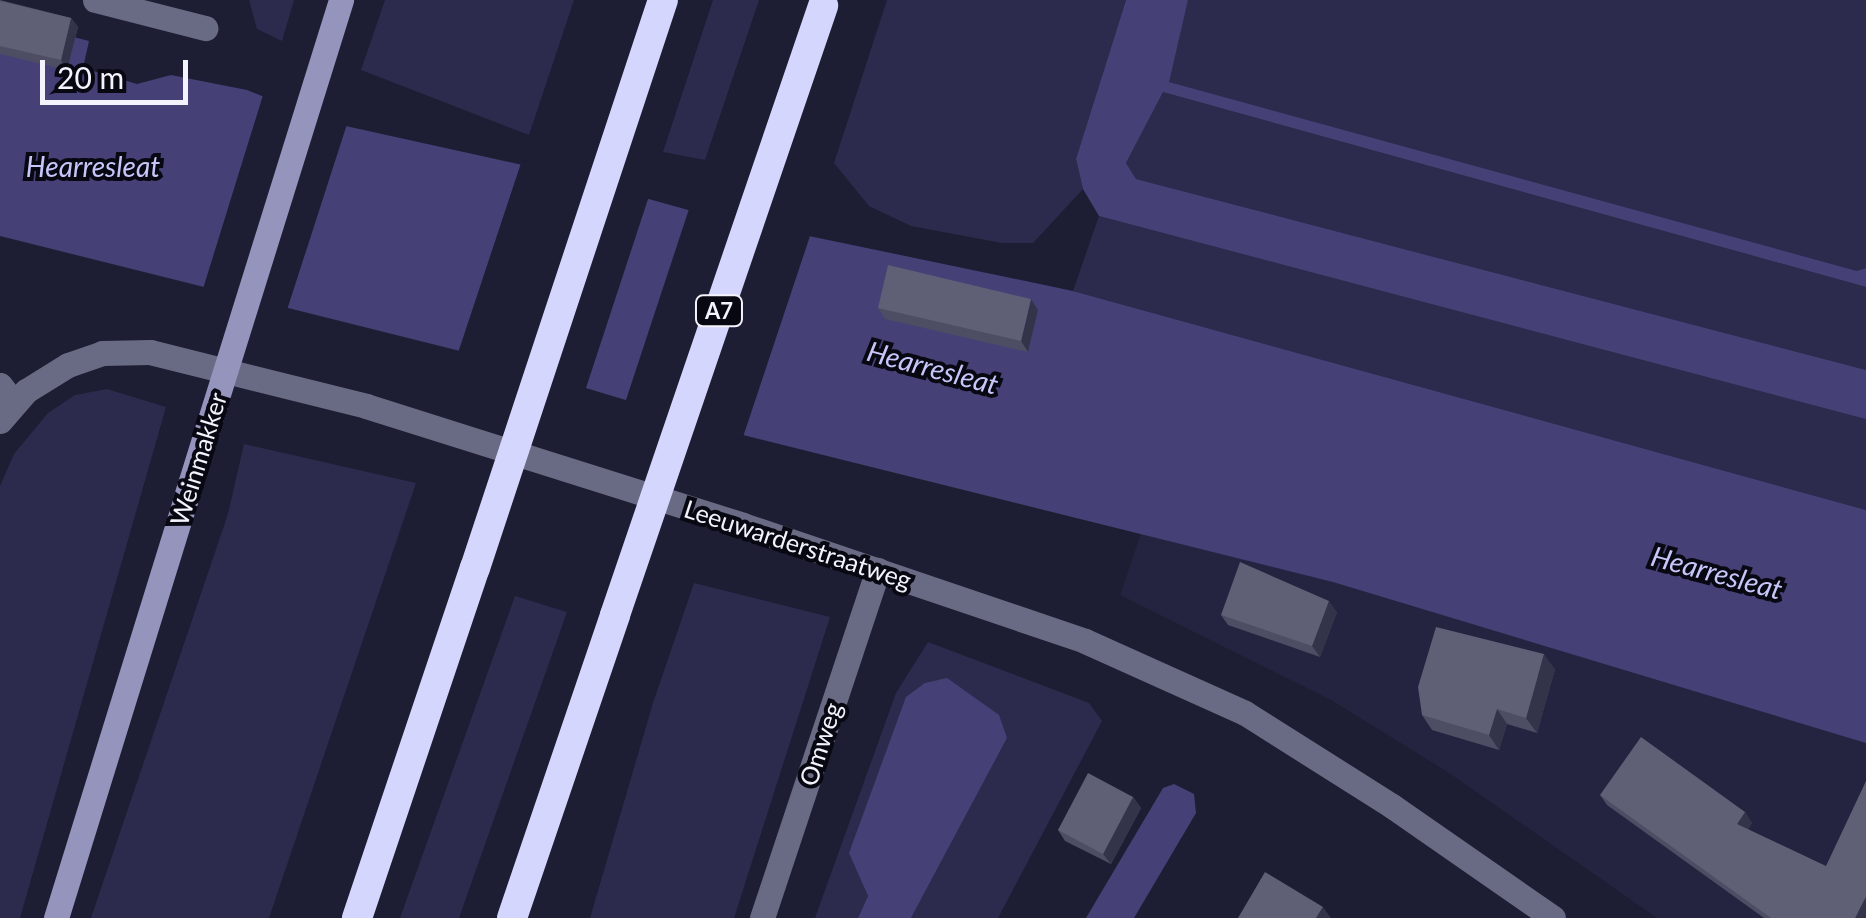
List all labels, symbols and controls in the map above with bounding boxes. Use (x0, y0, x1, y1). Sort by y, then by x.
scale bar (45, 40, 192, 102)
text: 20 m (57, 59, 124, 95)
water label: Hearresleat (26, 149, 160, 183)
road number: A7 (694, 294, 744, 328)
water label: Hearresleat (864, 333, 1002, 401)
street label: Weinmakker (164, 389, 232, 529)
street label: Leeuwarderstraatweg (681, 493, 915, 595)
water label: Hearresleat (1648, 538, 1786, 606)
street label: Omweg (792, 699, 848, 789)

